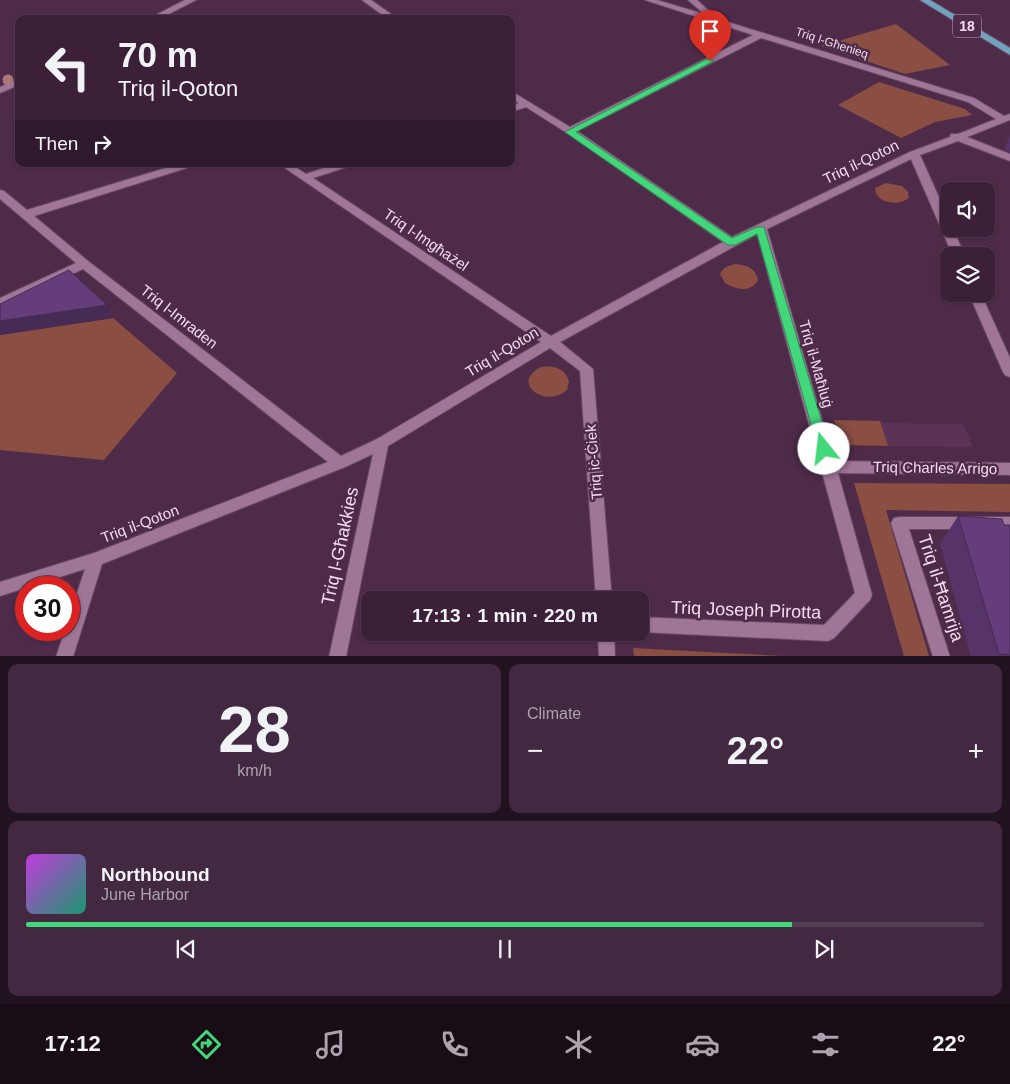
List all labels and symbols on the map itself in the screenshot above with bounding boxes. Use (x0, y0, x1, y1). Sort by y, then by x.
pin (689, 10, 731, 61)
road number: 18 (953, 15, 981, 38)
street label: Triq l-Għenieq (794, 25, 870, 61)
street label: Triq il-Qoton (820, 136, 901, 187)
street label: Triq l-Imgħażel (381, 205, 472, 274)
street label: Triq l-Imraden (138, 281, 221, 352)
street label: Triq il-Maħluġ (796, 318, 837, 410)
street label: Triq il-Qoton (462, 323, 541, 380)
position arrow (797, 422, 849, 474)
street label: Triq iċ-Ċiek (582, 423, 605, 500)
street label: Triq Charles Arrigo (873, 458, 997, 477)
street label: Triq l-Għakkies (318, 485, 362, 607)
street label: Triq il-Qoton (99, 501, 181, 546)
street label: Triq il-Ħamrija (914, 532, 968, 645)
speed limit sign: 30 (15, 576, 80, 641)
street label: Triq Joseph Pirotta (670, 597, 822, 623)

